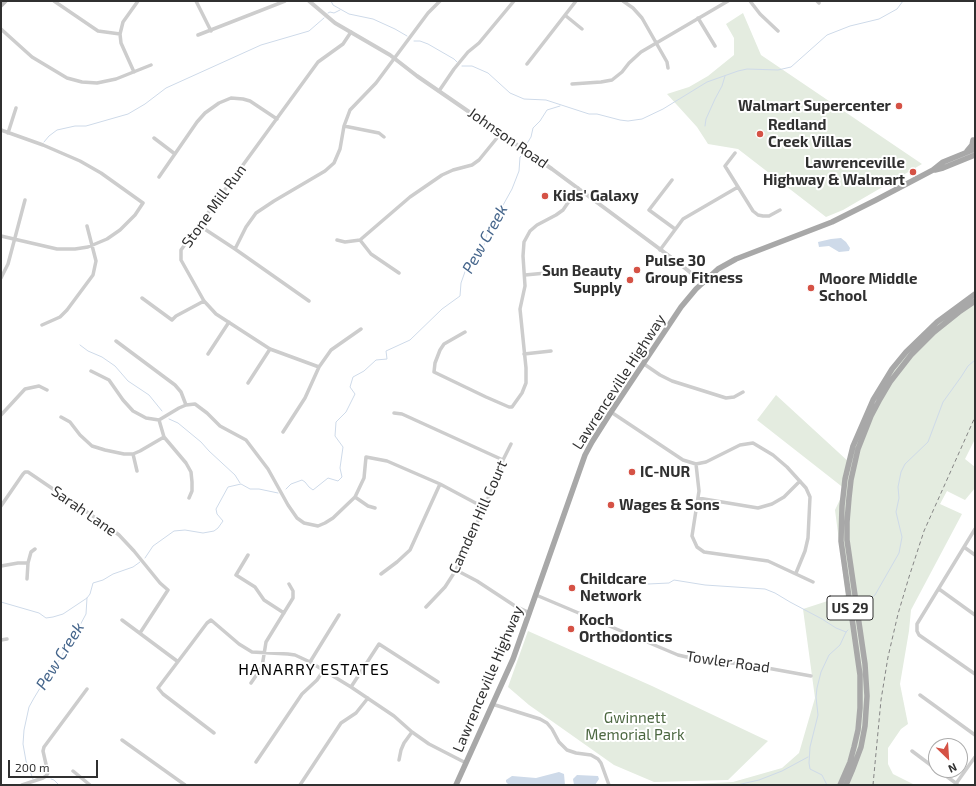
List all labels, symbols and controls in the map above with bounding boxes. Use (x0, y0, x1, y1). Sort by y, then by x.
place label: Walmart Supercenter (738, 97, 891, 115)
marker: Walmart Supercenter (894, 101, 904, 111)
street label: Johnson Road (464, 104, 552, 172)
place label: Redland Creek Villas (768, 116, 852, 151)
marker: Redland Creek Villas (755, 129, 765, 139)
place label: Lawrenceville Highway & Walmart (763, 154, 905, 189)
street label: Stone Mill Run (178, 161, 250, 251)
marker: Lawrenceville Highway & Walmart (908, 167, 918, 177)
place label: Kids' Galaxy (553, 187, 639, 205)
marker: Kids' Galaxy (540, 191, 550, 201)
water label: Pew Creek (458, 201, 512, 277)
place label: Pulse 30 Group Fitness (645, 252, 743, 287)
place label: Sun Beauty Supply (542, 262, 622, 297)
marker: Pulse 30 Group Fitness (632, 265, 642, 275)
place label: Moore Middle School (819, 270, 918, 305)
marker: Sun Beauty Supply (625, 275, 635, 285)
marker: Moore Middle School (806, 283, 816, 293)
street label: Lawrenceville Highway (569, 311, 669, 453)
street label: Camden Hill Court (445, 458, 511, 576)
place label: IC-NUR (640, 463, 690, 481)
marker: IC-NUR (627, 467, 637, 477)
street label: Sarah Lane (48, 482, 120, 540)
place label: Wages & Sons (619, 496, 720, 514)
marker: Wages & Sons (606, 500, 616, 510)
place label: Childcare Network (580, 570, 647, 605)
marker: Childcare Network (567, 583, 577, 593)
road number: US 29 (827, 596, 873, 620)
street label: Lawrenceville Highway (449, 603, 527, 755)
place label: Koch Orthodontics (579, 611, 672, 646)
water label: Pew Creek (32, 619, 88, 693)
marker: Koch Orthodontics (566, 624, 576, 634)
street label: Towler Road (685, 647, 771, 677)
district label: HANARRY ESTATES (238, 660, 390, 680)
park label: Gwinnett Memorial Park (585, 709, 685, 744)
north arrow (928, 738, 968, 778)
scale bar (10, 752, 100, 778)
text: 200 m (15, 760, 49, 774)
text: N (947, 761, 959, 776)

